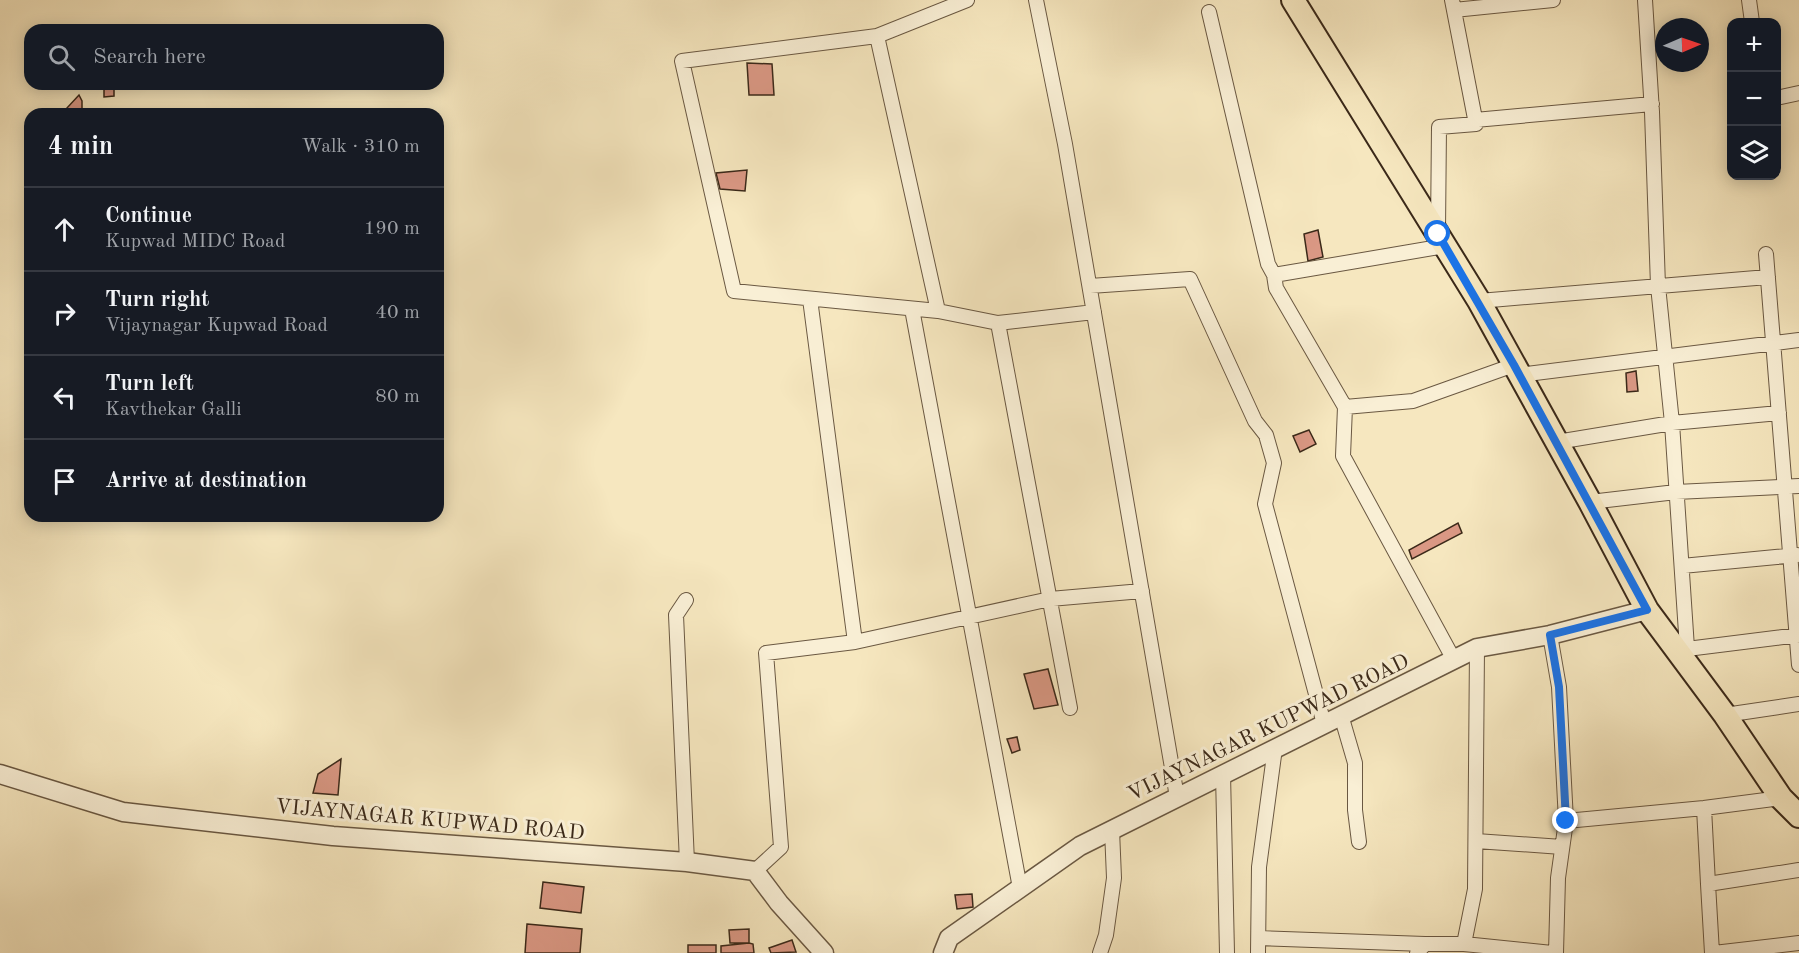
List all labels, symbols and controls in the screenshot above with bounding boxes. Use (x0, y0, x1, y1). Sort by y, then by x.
north arrow (1655, 18, 1709, 72)
map controls (1727, 18, 1781, 180)
button: + (1727, 18, 1781, 72)
search box (24, 24, 444, 90)
icon: search (45, 41, 78, 74)
text: Search here (93, 46, 206, 68)
button: − (1727, 72, 1781, 126)
button: layers (1727, 126, 1781, 180)
text: 4 min (48, 134, 113, 160)
text: Walk · 310 m (301, 137, 420, 157)
text: Continue (105, 205, 192, 227)
icon: ahead (48, 213, 81, 246)
text: 190 m (364, 219, 420, 239)
route start (1424, 220, 1450, 246)
text: Kupwad MIDC Road (105, 232, 285, 252)
text: Turn right (105, 289, 209, 311)
icon: right (48, 297, 81, 330)
text: 40 m (375, 303, 420, 323)
text: Vijaynagar Kupwad Road (105, 316, 328, 336)
text: Turn left (105, 373, 194, 395)
icon: left (48, 381, 81, 414)
text: 80 m (375, 387, 420, 407)
text: Kavthekar Galli (105, 400, 242, 420)
icon: arrive (48, 465, 81, 498)
text: Arrive at destination (105, 470, 307, 492)
street label: VIJAYNAGAR KUPWAD ROAD (1125, 651, 1413, 806)
street label: VIJAYNAGAR KUPWAD ROAD (274, 797, 585, 844)
route end (1552, 807, 1578, 833)

